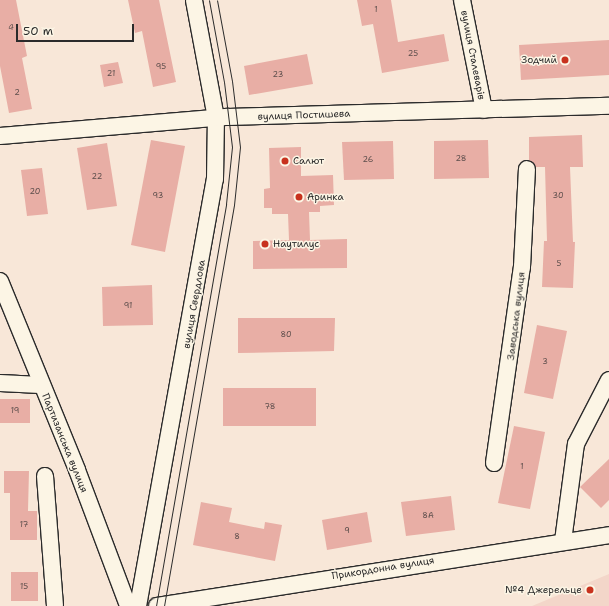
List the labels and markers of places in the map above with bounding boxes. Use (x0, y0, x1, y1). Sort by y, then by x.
place label: Зодчий (521, 54, 557, 66)
marker: Зодчий (560, 55, 570, 65)
place label: Салют (293, 155, 324, 167)
marker: Салют (280, 156, 290, 166)
place label: Аринка (307, 191, 344, 203)
marker: Аринка (294, 192, 304, 202)
place label: Наутилус (273, 238, 319, 250)
marker: Наутилус (260, 239, 270, 249)
place label: №4 Джерельце (505, 584, 582, 596)
marker: №4 Джерельце (585, 585, 595, 595)

